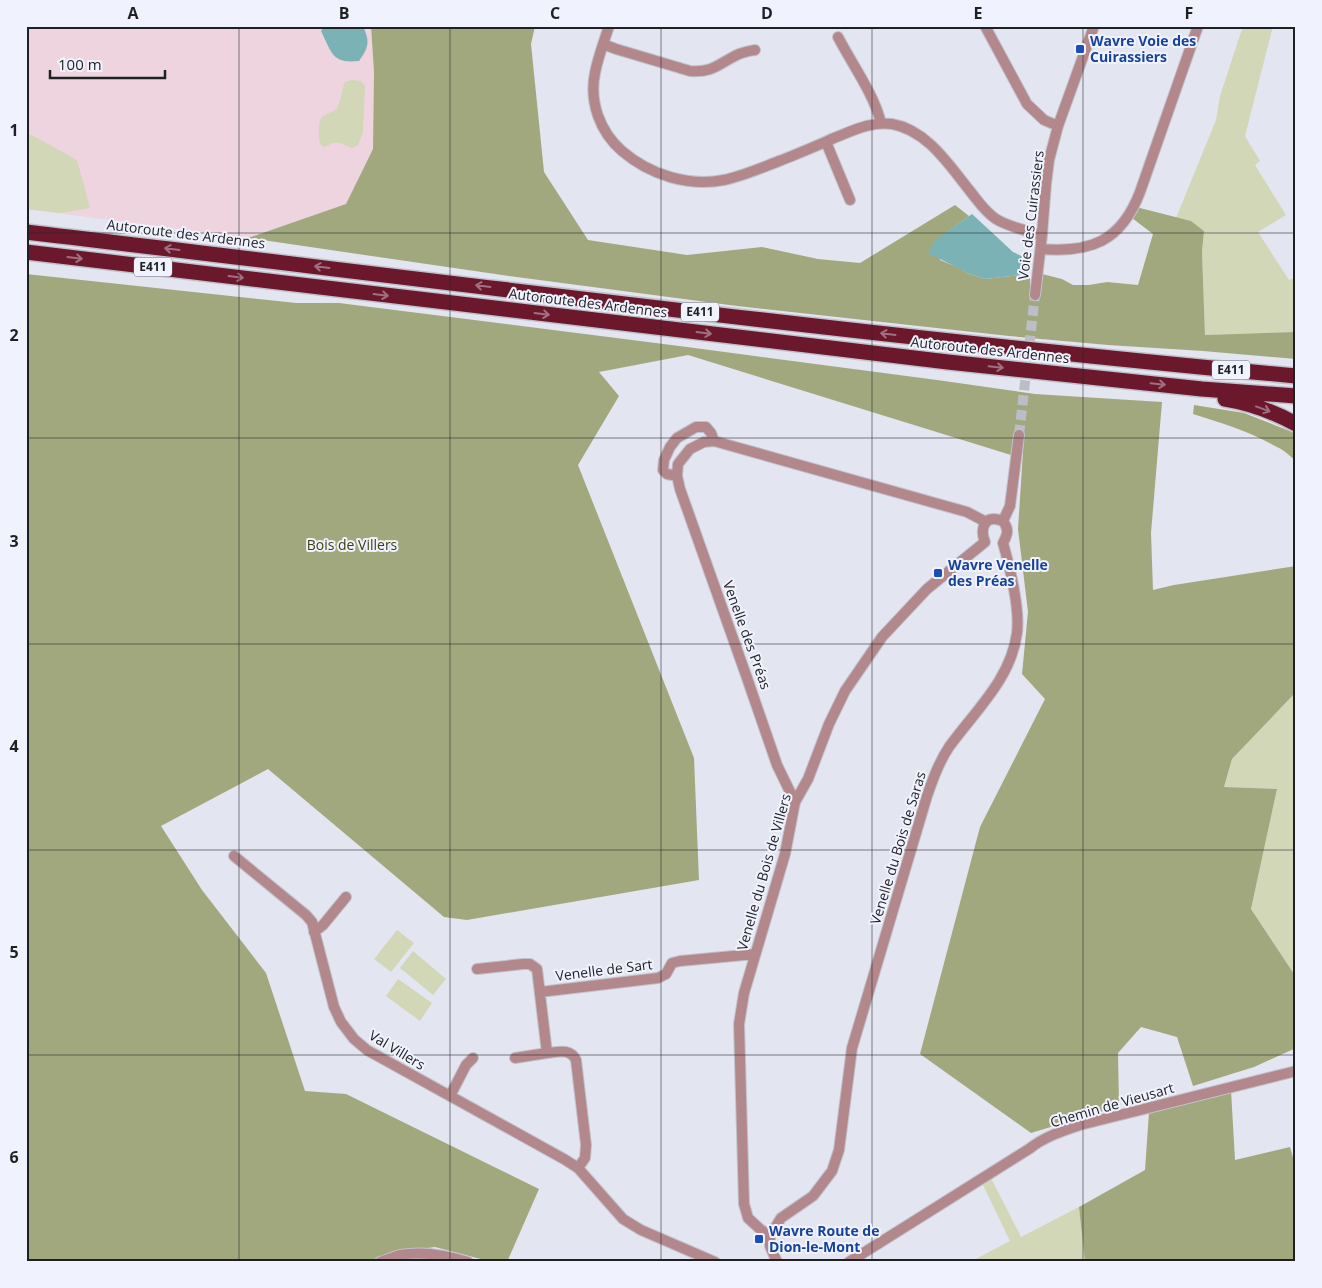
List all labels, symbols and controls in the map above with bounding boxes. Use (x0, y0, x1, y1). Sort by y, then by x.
text: A (127, 2, 139, 24)
text: B (339, 2, 349, 24)
text: C (550, 2, 560, 24)
text: D (761, 2, 773, 24)
text: E (974, 2, 983, 24)
text: F (1185, 2, 1193, 24)
place label: Wavre Voie des Cuirassiers (1090, 31, 1196, 66)
marker: Wavre Voie des Cuirassiers (1074, 43, 1086, 55)
scale bar (50, 48, 165, 80)
text: 100 m (58, 54, 102, 74)
text: 1 (9, 119, 19, 141)
street label: Voie des Cuirassiers (1013, 149, 1048, 281)
street label: Autoroute des Ardennes (106, 214, 267, 253)
one-way arrow (164, 244, 180, 254)
one-way arrow (66, 253, 82, 263)
road number: E411 (134, 258, 172, 276)
one-way arrow (314, 262, 330, 272)
one-way arrow (228, 272, 244, 282)
one-way arrow (476, 281, 492, 291)
street label: Autoroute des Ardennes (508, 283, 669, 322)
one-way arrow (373, 290, 389, 300)
road number: E411 (681, 302, 719, 322)
one-way arrow (534, 309, 550, 319)
text: 2 (9, 324, 19, 346)
one-way arrow (695, 328, 711, 338)
one-way arrow (881, 329, 897, 339)
street label: Autoroute des Ardennes (910, 332, 1071, 367)
road number: E411 (1212, 360, 1250, 380)
one-way arrow (988, 362, 1004, 372)
one-way arrow (1150, 379, 1166, 389)
one-way arrow (1256, 406, 1271, 415)
text: 3 (9, 530, 19, 552)
park label: Bois de Villers (307, 535, 398, 554)
place label: Wavre Venelle des Préas (948, 555, 1048, 590)
marker: Wavre Venelle des Préas (932, 567, 944, 579)
street label: Venelle des Préas (719, 578, 776, 692)
text: 4 (9, 735, 19, 757)
street label: Venelle du Bois de Saras (865, 769, 930, 927)
street label: Venelle du Bois de Villers (732, 791, 795, 953)
text: 5 (9, 941, 19, 963)
street label: Venelle de Sart (554, 954, 653, 985)
street label: Val Villers (366, 1025, 429, 1074)
street label: Chemin de Vieusart (1048, 1078, 1176, 1131)
text: 6 (9, 1146, 19, 1168)
place label: Wavre Route de Dion-le-Mont (769, 1221, 879, 1256)
marker: Wavre Route de Dion-le-Mont (753, 1233, 765, 1245)

